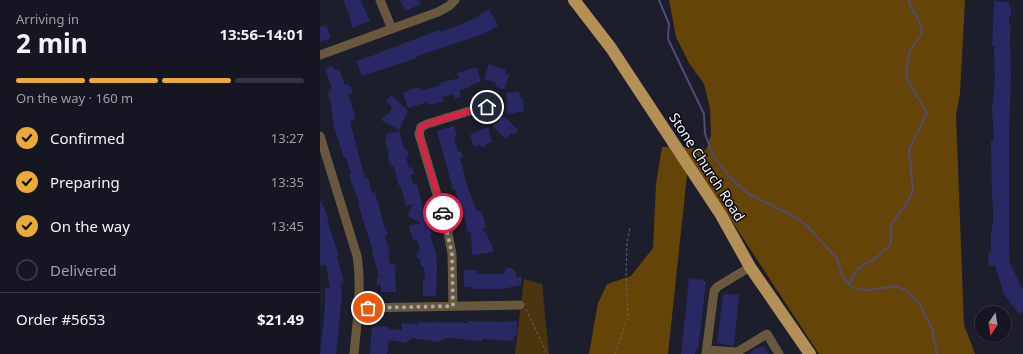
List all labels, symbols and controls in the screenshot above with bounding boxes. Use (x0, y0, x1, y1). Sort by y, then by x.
text: Arriving in (16, 10, 79, 28)
text: 13:56–14:01 (219, 24, 304, 44)
text: 2 min (16, 25, 88, 61)
text: On the way · 160 m (16, 89, 133, 107)
pin (470, 90, 504, 124)
icon: home (476, 96, 498, 118)
street label: Stone Church Road (665, 109, 750, 225)
icon: check (16, 127, 38, 149)
text: Confirmed (50, 128, 125, 148)
text: 13:27 (271, 129, 304, 147)
icon: check (16, 171, 38, 193)
text: Preparing (50, 172, 120, 192)
text: 13:35 (271, 173, 304, 191)
courier (423, 193, 463, 233)
icon: car (432, 202, 454, 224)
icon: check (16, 215, 38, 237)
text: On the way (50, 216, 130, 236)
text: 13:45 (271, 217, 304, 235)
text: Delivered (50, 260, 117, 280)
pin (351, 291, 385, 325)
icon: bag (357, 297, 379, 319)
north arrow (975, 306, 1011, 342)
map controls (975, 306, 1011, 342)
text: Order #5653 (16, 309, 105, 329)
text: $21.49 (257, 309, 304, 329)

